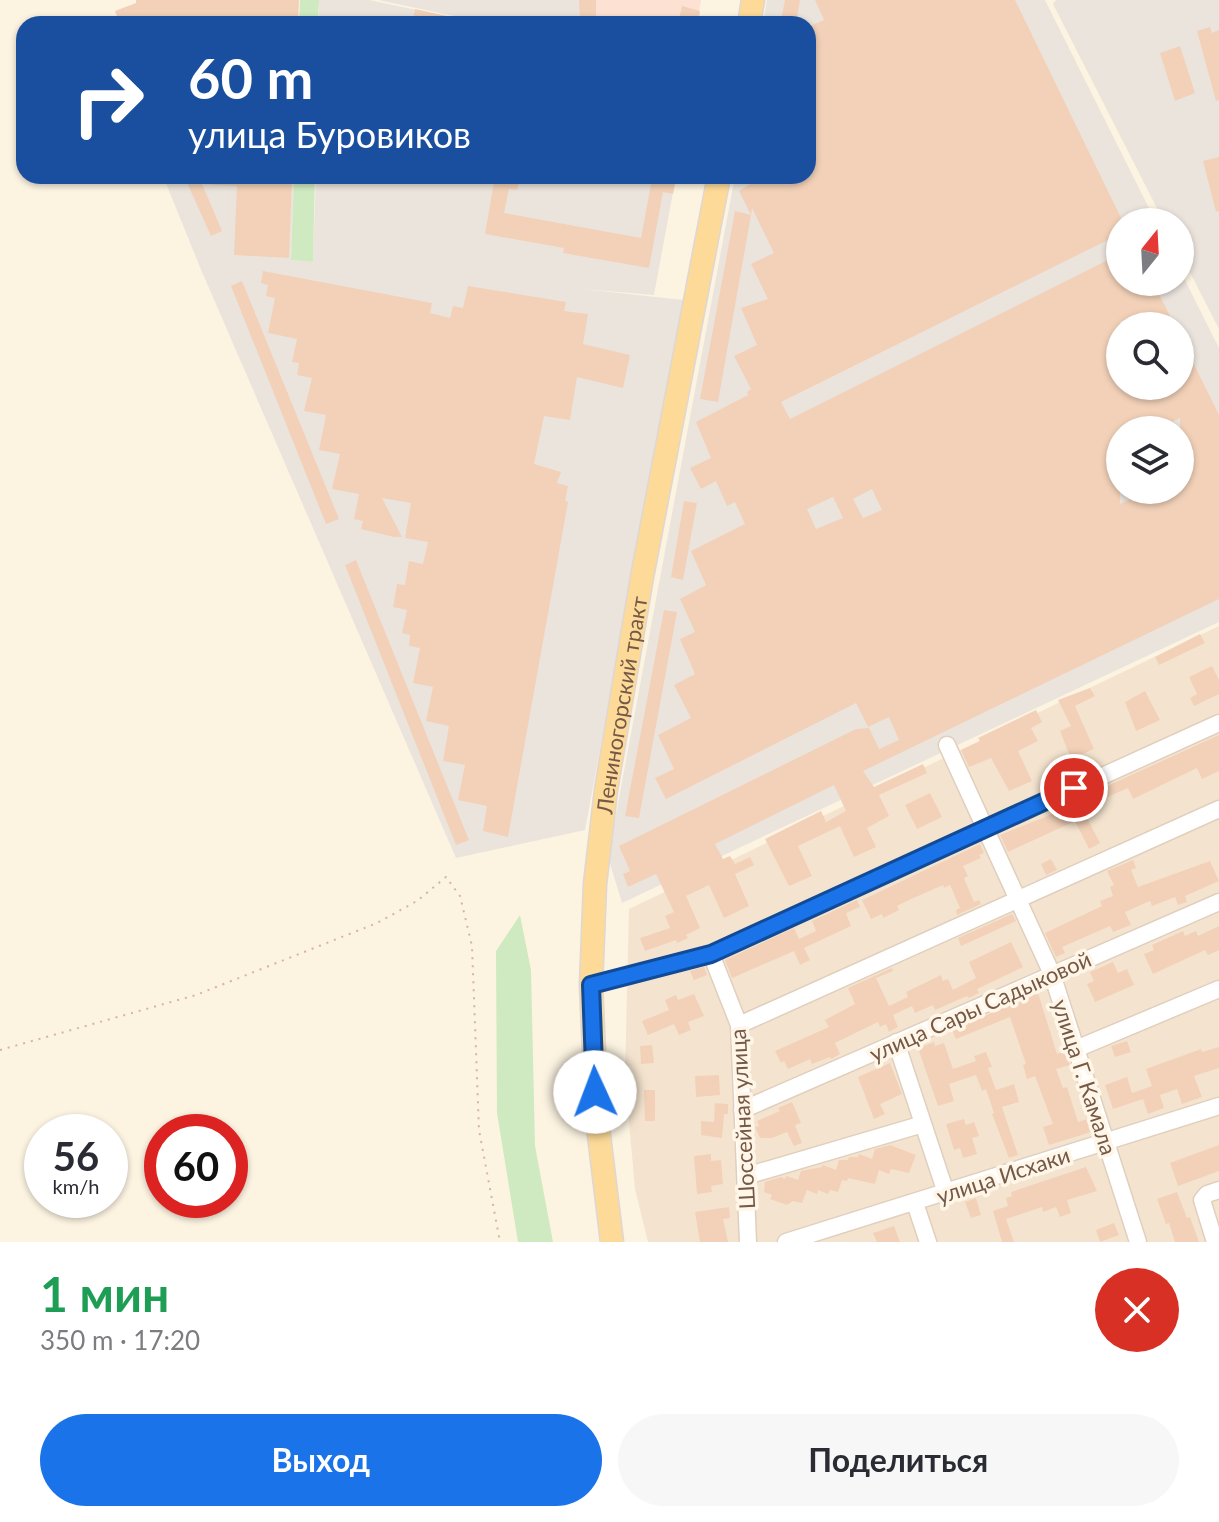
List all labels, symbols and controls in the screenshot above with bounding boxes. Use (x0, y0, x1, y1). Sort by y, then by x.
text: 60 m (188, 44, 313, 111)
icon: right (56, 48, 160, 152)
text: улица Буровиков (188, 112, 471, 156)
north arrow (1106, 208, 1194, 296)
map controls (1106, 208, 1194, 504)
button: search (1106, 312, 1194, 400)
button: layers (1106, 416, 1194, 504)
street label: Лениногорский тракт (590, 594, 652, 816)
pin (1040, 754, 1108, 822)
icon: arrive (1052, 766, 1096, 810)
street label: улица Сары Садыковой (865, 945, 1095, 1067)
street label: улица Г. Камала (1047, 996, 1123, 1158)
street label: Шоссейная улица (724, 1028, 760, 1210)
position arrow (553, 1050, 637, 1134)
speed limit sign: 60 (144, 1114, 248, 1218)
text: 56 (53, 1132, 99, 1180)
street label: улица Исхаки (933, 1141, 1073, 1209)
text: km/h (53, 1174, 99, 1198)
text: 1 мин (40, 1265, 169, 1322)
button: close (1095, 1268, 1179, 1352)
text: 350 m · 17:20 (40, 1324, 200, 1356)
button: Выход (40, 1414, 602, 1506)
button: Поделиться (618, 1414, 1179, 1506)

